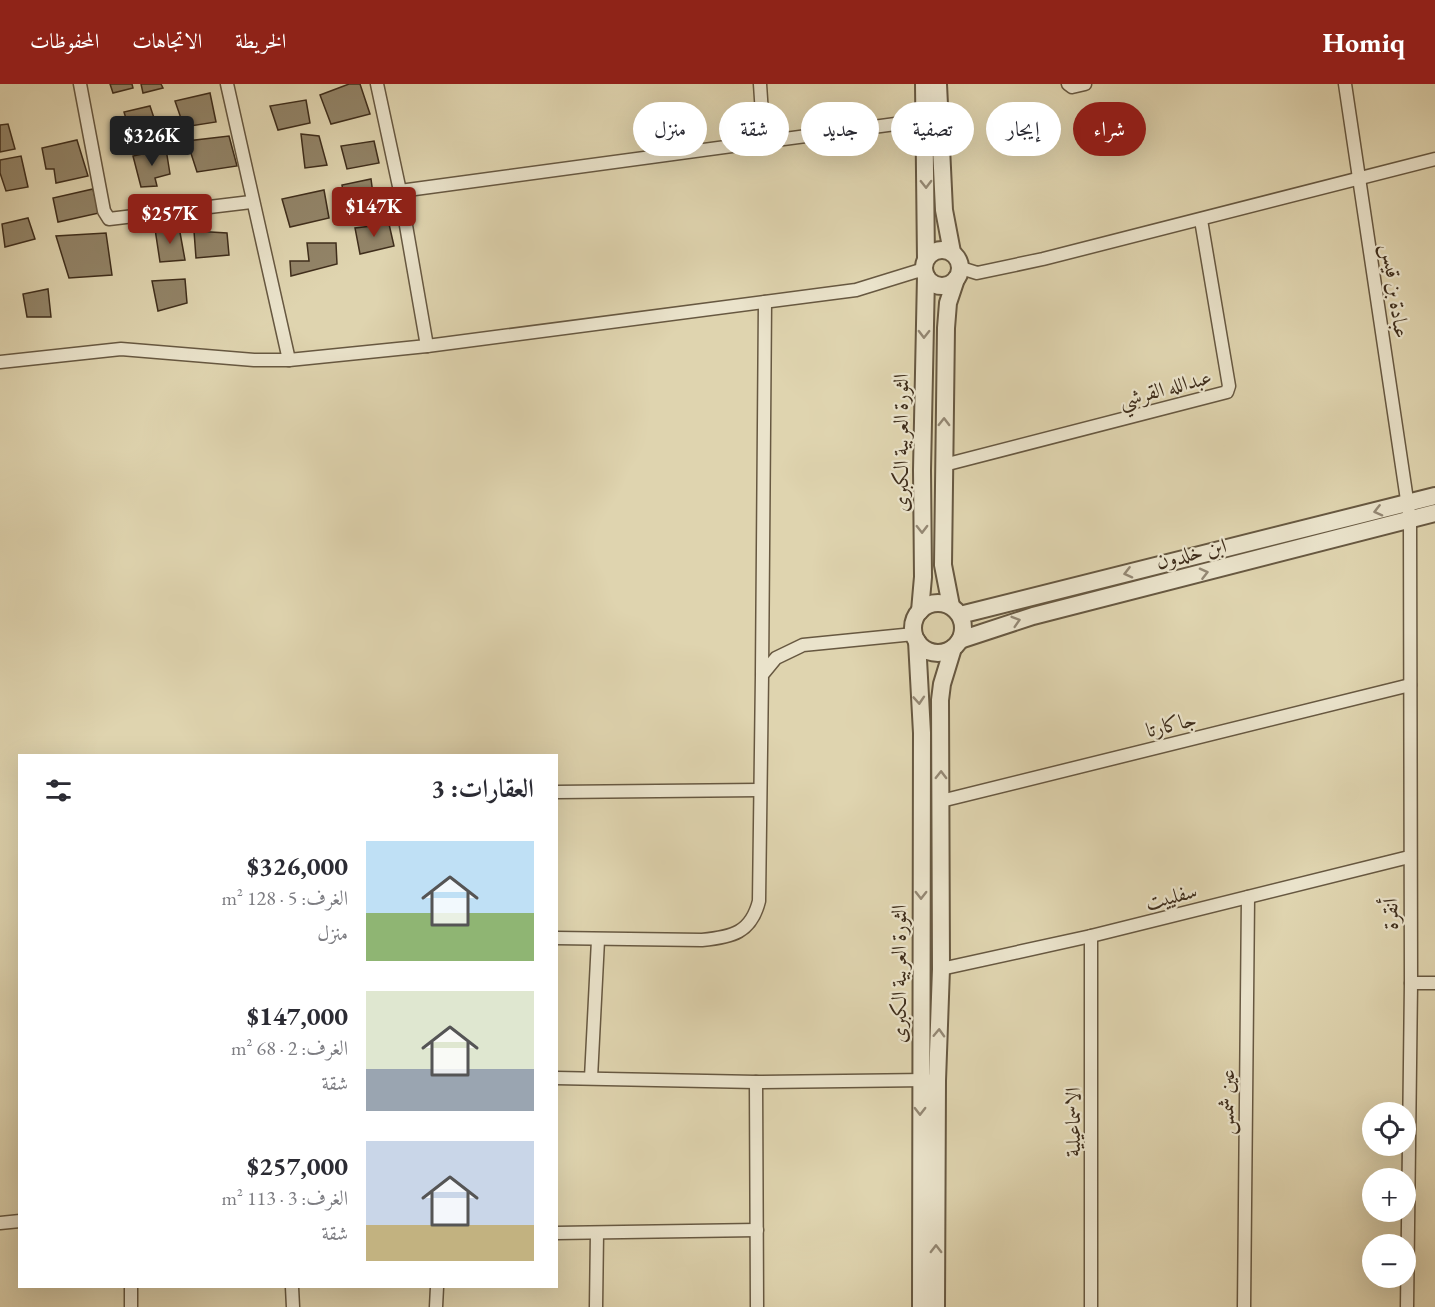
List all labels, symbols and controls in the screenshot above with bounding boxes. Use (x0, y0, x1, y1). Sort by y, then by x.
text: Homiq (1323, 24, 1405, 60)
text: المحفوظات (30, 27, 99, 54)
text: الاتجاهات (132, 27, 202, 54)
text: الخريطة (235, 27, 286, 54)
chip: منزل (633, 102, 707, 156)
chip: شقة (719, 102, 789, 156)
chip: جديد (801, 102, 879, 156)
chip: تصفية (891, 102, 974, 156)
chip: إيجار (986, 102, 1061, 156)
chip: شراء (1073, 102, 1146, 156)
pin: $326K (110, 116, 194, 167)
text: $326K (124, 122, 180, 148)
one-way arrow (920, 180, 932, 189)
pin: $147K (332, 187, 416, 238)
text: $147K (346, 193, 402, 219)
pin: $257K (128, 194, 212, 245)
text: $257K (142, 200, 198, 226)
street label: عبادة بن قيس (1375, 242, 1416, 340)
one-way arrow (918, 330, 930, 339)
street label: عبدالله القرشي (1116, 363, 1216, 420)
street label: الثورة العربية الكبرى (887, 374, 914, 512)
one-way arrow (938, 418, 950, 427)
one-way arrow (1373, 503, 1383, 516)
one-way arrow (916, 525, 929, 534)
street label: ابن خلدون (1153, 531, 1229, 575)
one-way arrow (1123, 566, 1133, 579)
one-way arrow (1199, 567, 1209, 580)
one-way arrow (1010, 616, 1021, 628)
one-way arrow (912, 695, 925, 704)
street label: جاكارتا (1143, 705, 1199, 743)
one-way arrow (935, 770, 947, 779)
text: العقارات: 3 (431, 771, 534, 805)
icon: filters (42, 774, 75, 807)
text: $326,000 (247, 849, 348, 883)
icon: home (414, 865, 486, 937)
street label: سفلييت (1142, 877, 1200, 915)
text: الغرف: 5 · 128 m² (221, 885, 348, 911)
one-way arrow (915, 890, 927, 899)
street label: أنقرة (1375, 898, 1404, 930)
street label: الثورة العربية الكبرى (885, 905, 912, 1043)
text: منزل (317, 920, 348, 946)
text: $147,000 (247, 999, 348, 1033)
icon: home (414, 1015, 486, 1087)
one-way arrow (933, 1028, 946, 1037)
text: الغرف: 2 · 68 m² (231, 1035, 348, 1061)
street label: عين شمس (1212, 1069, 1241, 1135)
text: شقة (322, 1070, 348, 1096)
street label: الاسماعيلية (1059, 1087, 1086, 1157)
map controls (1362, 1102, 1416, 1288)
button: locate (1362, 1102, 1416, 1156)
one-way arrow (914, 1106, 926, 1115)
text: $257,000 (247, 1149, 348, 1183)
icon: home (414, 1165, 486, 1237)
button: + (1362, 1168, 1416, 1222)
text: الغرف: 3 · 113 m² (221, 1185, 348, 1211)
text: شقة (322, 1220, 348, 1246)
button: − (1362, 1234, 1416, 1288)
one-way arrow (930, 1244, 942, 1253)

